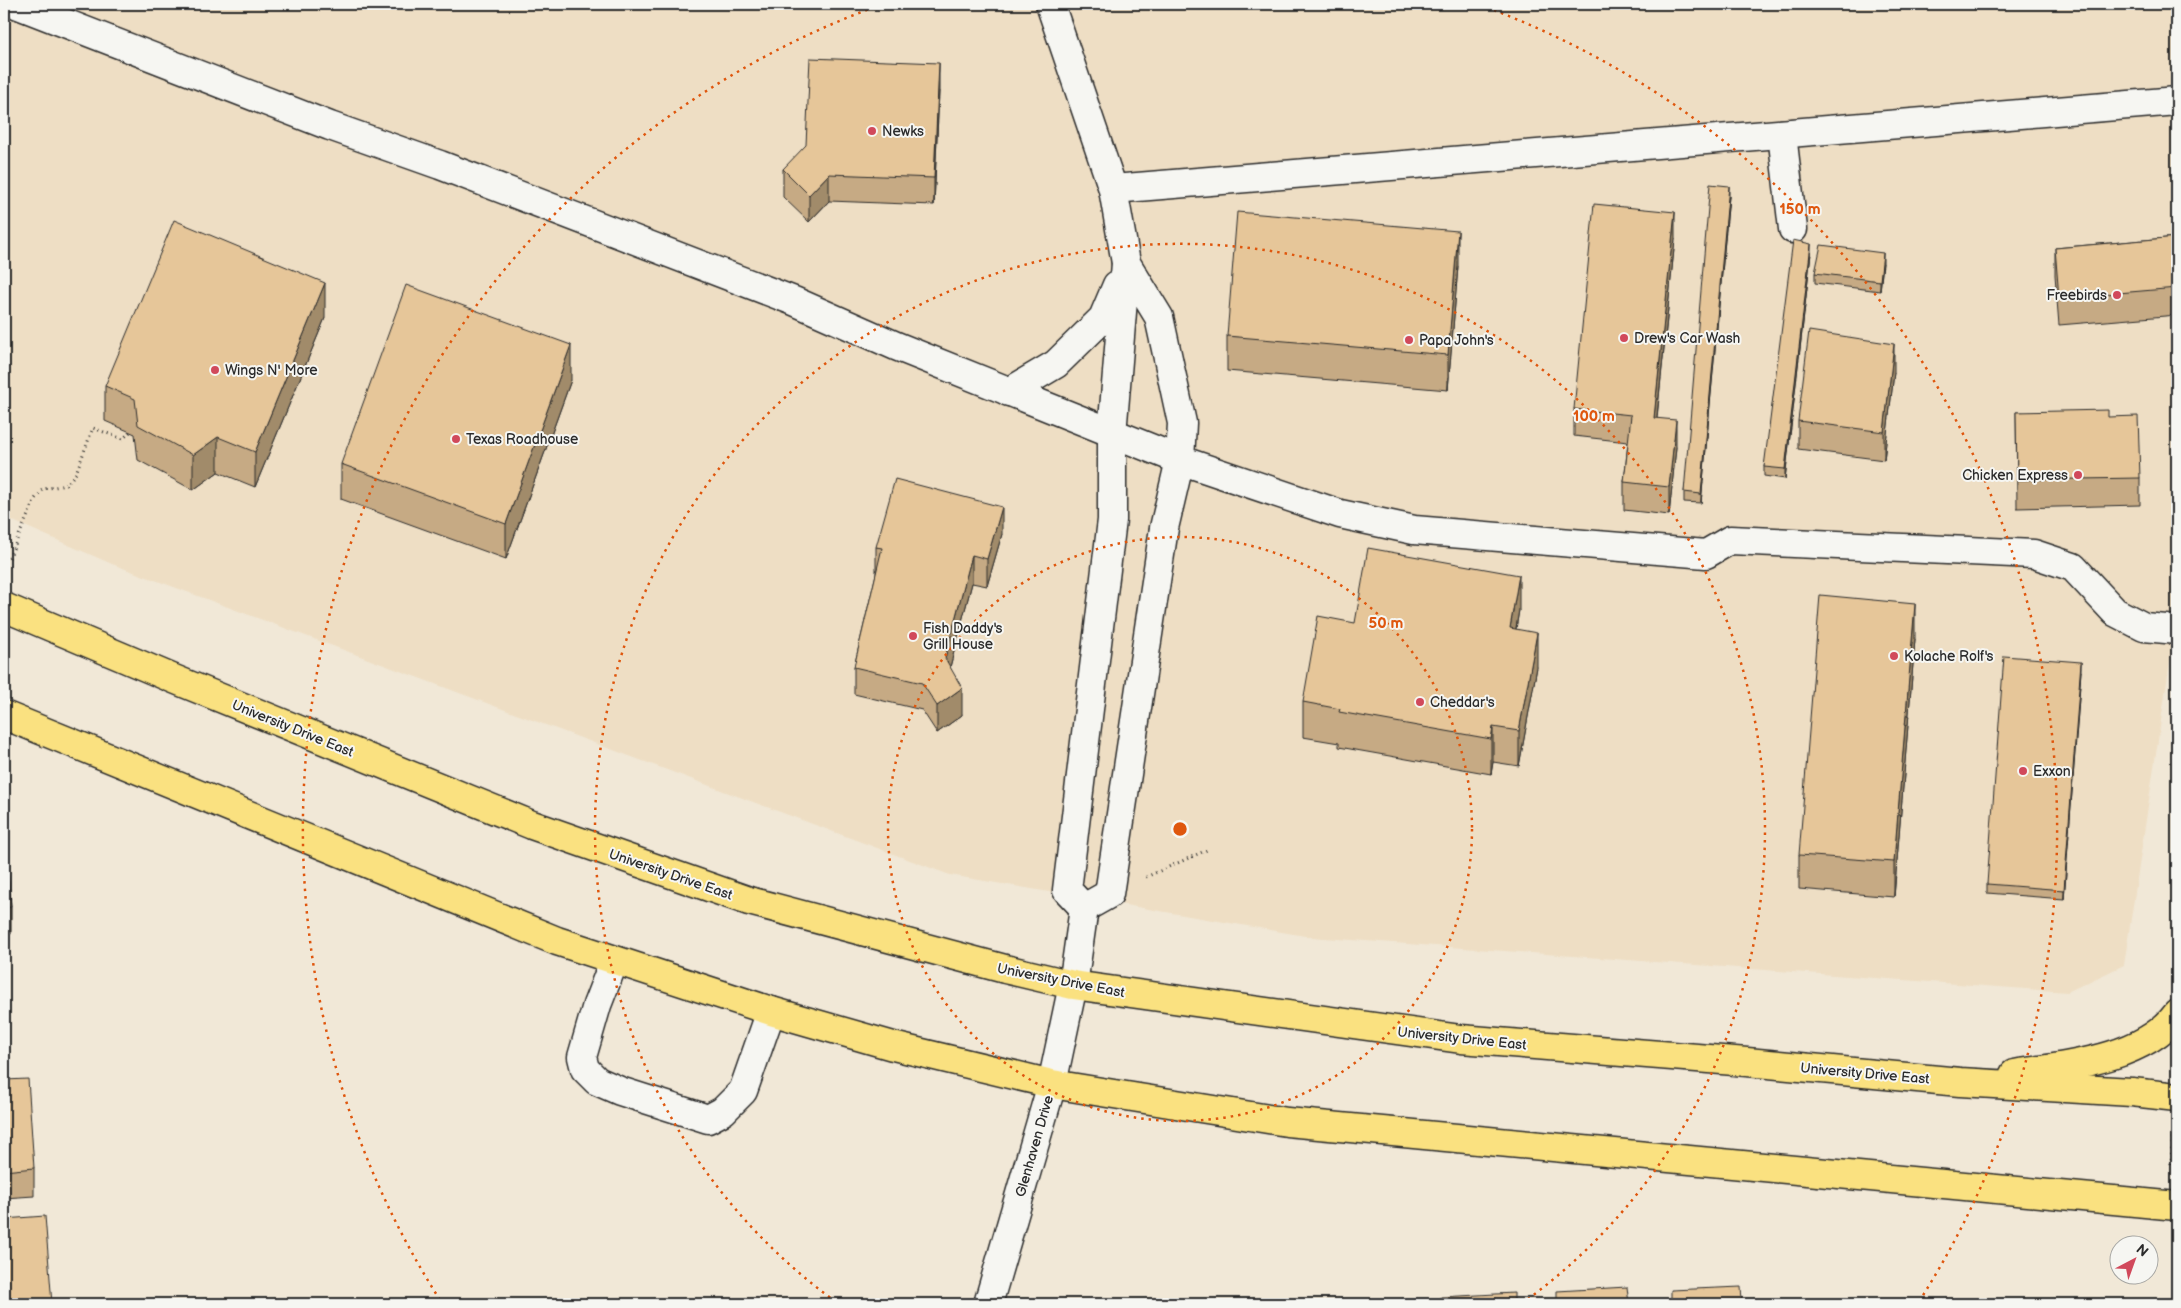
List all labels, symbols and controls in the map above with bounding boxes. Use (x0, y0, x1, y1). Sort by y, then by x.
place label: Newks (882, 123, 924, 140)
marker: Newks (866, 125, 878, 137)
text: 150 m (1779, 200, 1821, 219)
place label: Freebirds (2046, 287, 2107, 304)
marker: Freebirds (2111, 289, 2123, 301)
place label: Drew's Car Wash (1634, 330, 1741, 347)
place label: Papa John's (1419, 332, 1494, 349)
marker: Drew's Car Wash (1618, 332, 1630, 344)
marker: Papa John's (1403, 334, 1415, 346)
place label: Wings N' More (225, 362, 318, 379)
marker: Wings N' More (209, 364, 221, 376)
text: 100 m (1573, 407, 1615, 426)
place label: Texas Roadhouse (466, 431, 578, 448)
marker: Texas Roadhouse (450, 433, 462, 445)
place label: Chicken Express (1962, 467, 2068, 484)
marker: Chicken Express (2072, 469, 2084, 481)
text: 50 m (1369, 614, 1404, 633)
place label: Fish Daddy's Grill House (923, 620, 1003, 653)
marker: Fish Daddy's Grill House (907, 630, 919, 642)
place label: Kolache Rolf's (1904, 648, 1994, 665)
marker: Kolache Rolf's (1888, 650, 1900, 662)
place label: Cheddar's (1430, 694, 1495, 711)
street label: University Drive East (230, 696, 357, 761)
marker: Cheddar's (1414, 696, 1426, 708)
place label: Exxon (2033, 763, 2071, 780)
marker: Exxon (2017, 765, 2029, 777)
centre of rings (1171, 820, 1189, 838)
street label: University Drive East (607, 845, 736, 904)
street label: University Drive East (996, 960, 1127, 1001)
street label: University Drive East (1397, 1023, 1528, 1054)
street label: University Drive East (1800, 1059, 1931, 1088)
street label: Glenhaven Drive (1012, 1093, 1057, 1199)
north arrow (2108, 1236, 2158, 1286)
text: N (2133, 1241, 2152, 1260)

